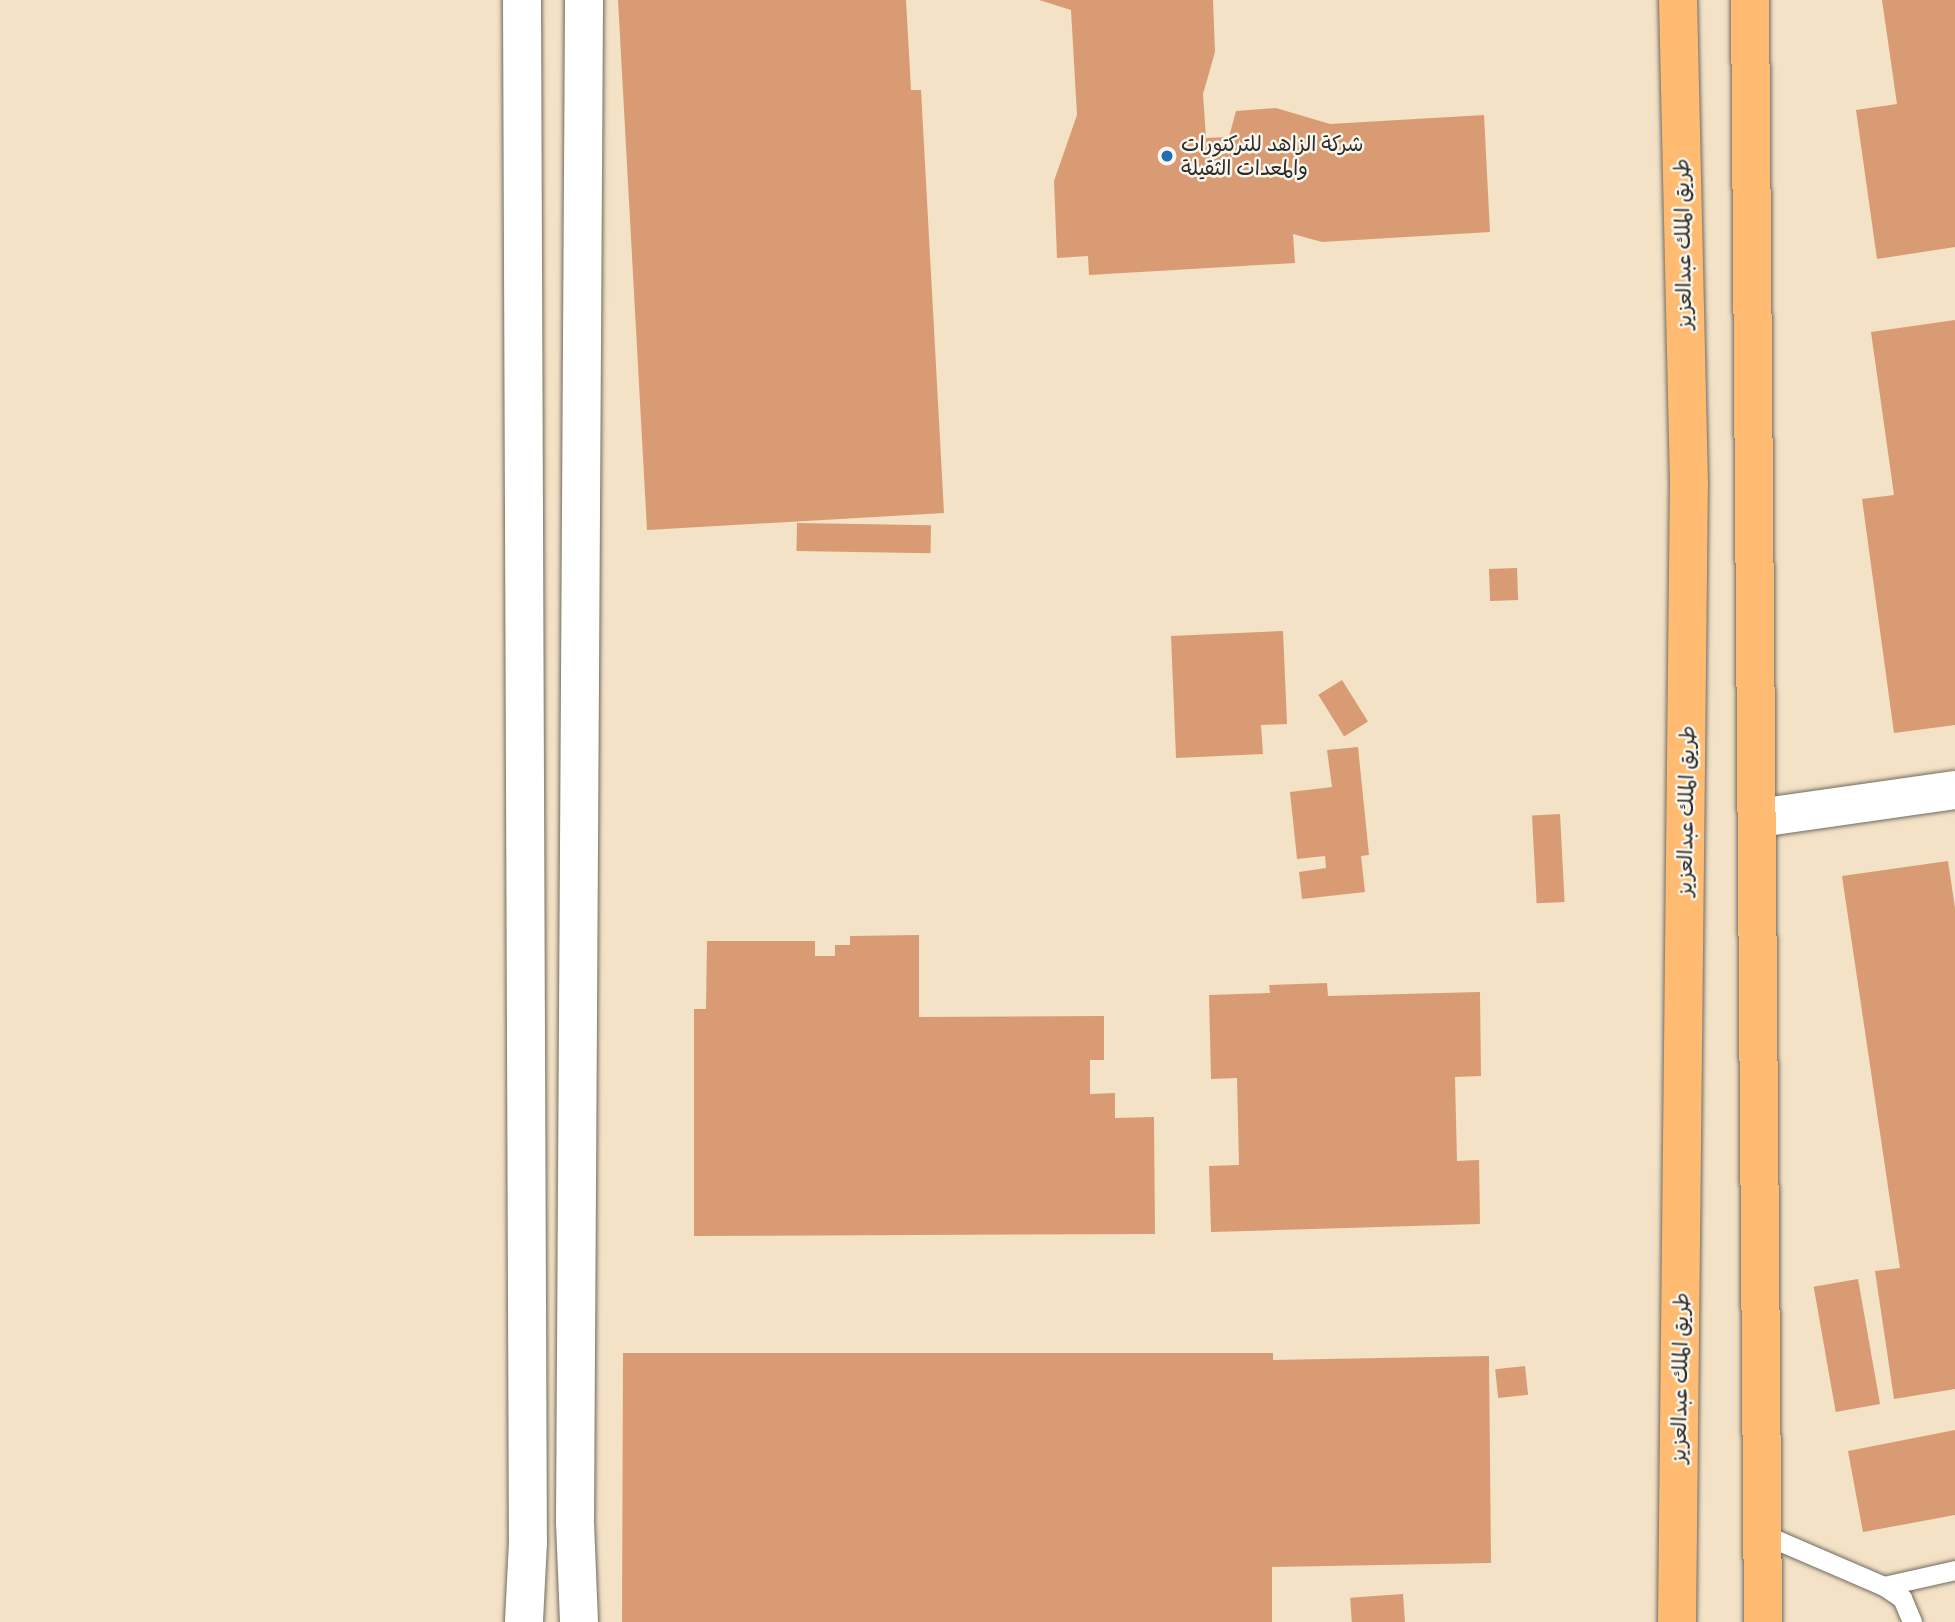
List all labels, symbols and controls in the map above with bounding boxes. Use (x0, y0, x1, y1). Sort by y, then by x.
place label: شركة الزاهد للتركتورات والمعدات الثقيلة (1181, 131, 1364, 181)
marker: شركة الزاهد للتركتورات والمعدات الثقيلة (1159, 148, 1175, 164)
street label: طريق الملك عبدالعزيز (1669, 158, 1697, 330)
street label: طريق الملك عبدالعزيز (1672, 725, 1700, 897)
street label: طريق الملك عبدالعزيز (1666, 1292, 1694, 1464)

